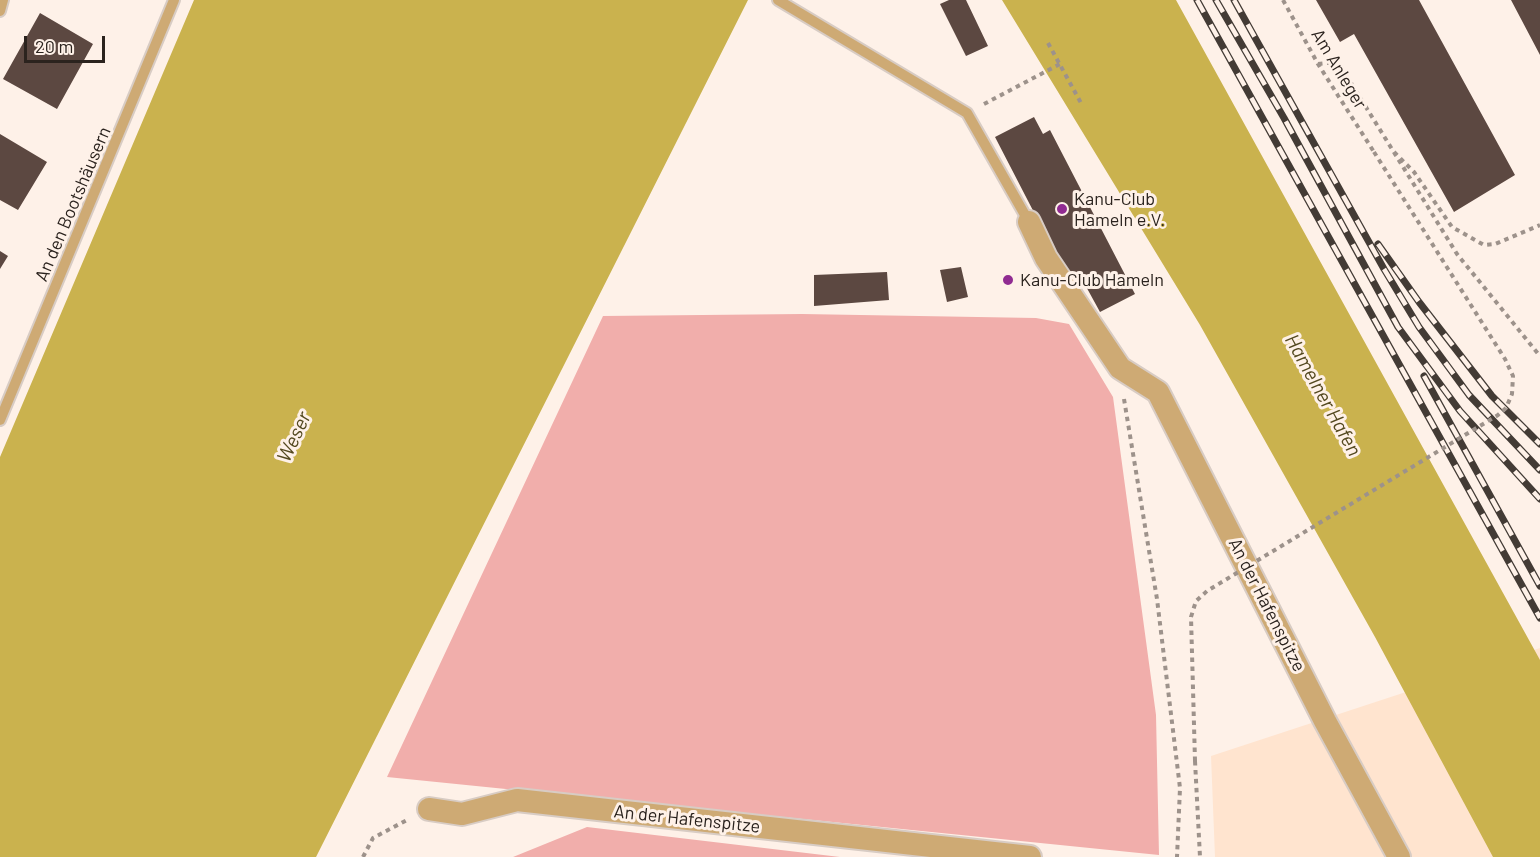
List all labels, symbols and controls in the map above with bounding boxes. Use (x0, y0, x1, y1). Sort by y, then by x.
scale bar (27, 24, 108, 62)
street label: Am Anleger (1307, 25, 1371, 113)
text: 20 m (35, 35, 73, 57)
street label: An den Bootshäusern (31, 123, 115, 285)
place label: Kanu-Club Hameln e.V. (1074, 188, 1165, 230)
marker: Kanu-Club Hameln e.V. (1055, 202, 1069, 216)
place label: Kanu-Club Hameln (1020, 269, 1164, 291)
marker: Kanu-Club Hameln (1001, 273, 1015, 287)
water label: Hamelner Hafen (1280, 330, 1366, 460)
water label: Weser (272, 408, 316, 466)
street label: An der Hafenspitze (1224, 535, 1310, 675)
street label: An der Hafenspitze (613, 801, 761, 837)

